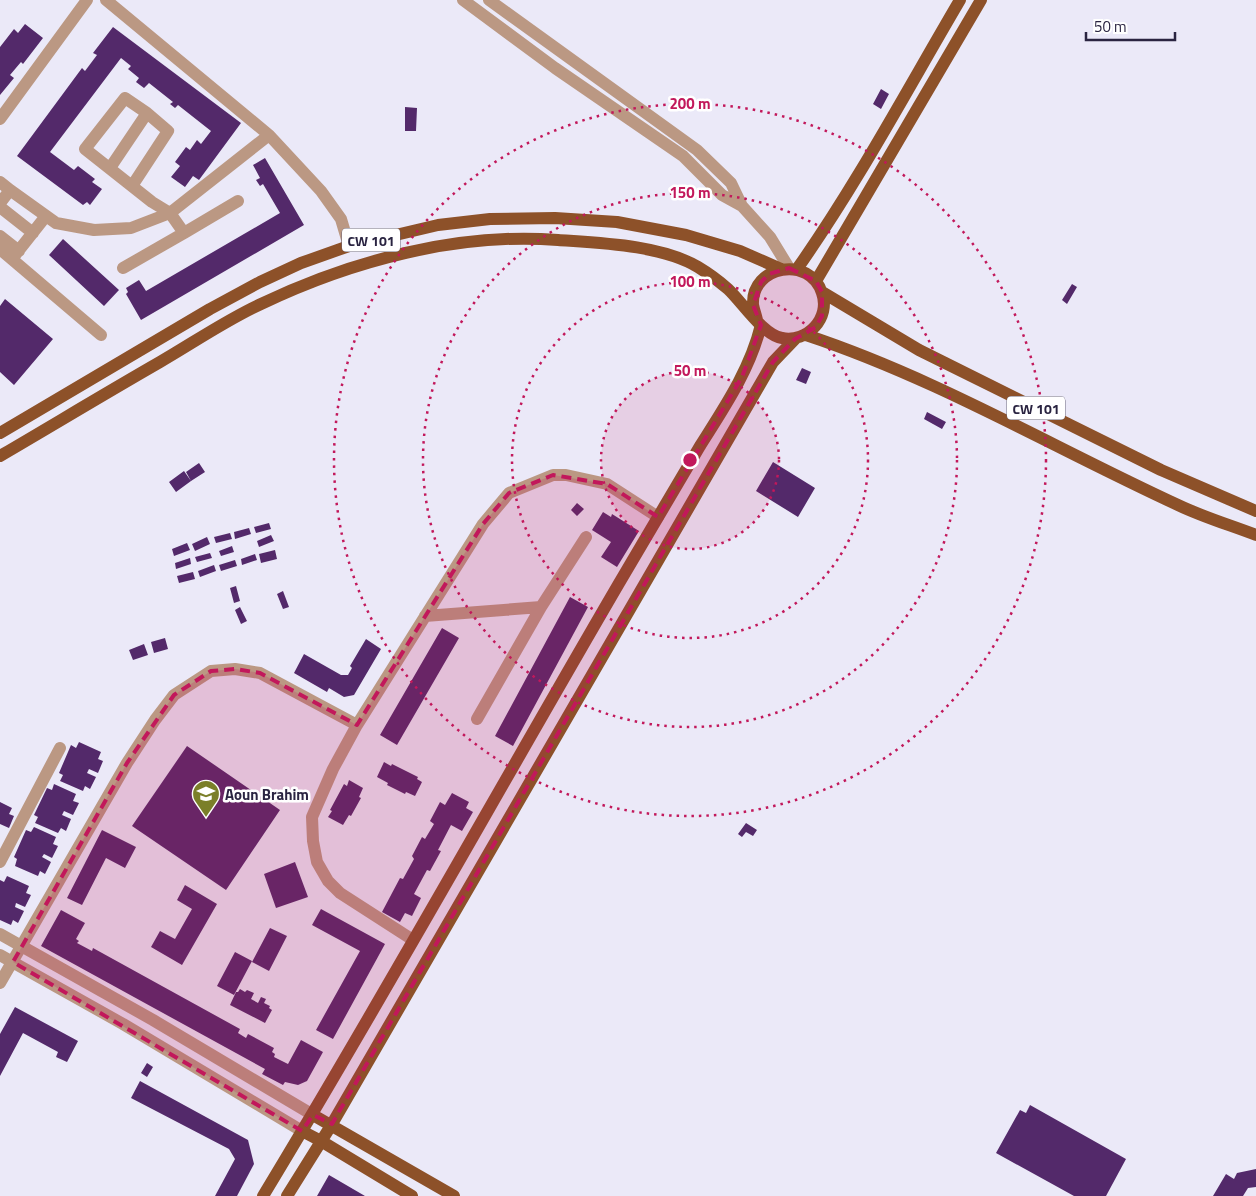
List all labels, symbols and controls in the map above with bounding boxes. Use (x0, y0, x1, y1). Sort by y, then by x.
scale bar (1086, 10, 1175, 42)
text: 50 m (1094, 15, 1127, 38)
text: 200 m (669, 92, 711, 115)
text: 150 m (669, 181, 711, 204)
road number: CW 101 (342, 228, 400, 252)
text: 100 m (669, 270, 711, 293)
text: 50 m (674, 359, 706, 382)
road number: CW 101 (1007, 396, 1065, 419)
centre of rings (681, 451, 699, 469)
school or university icon: Aoun Brahim (191, 779, 221, 818)
place label: Aoun Brahim (225, 783, 309, 806)

